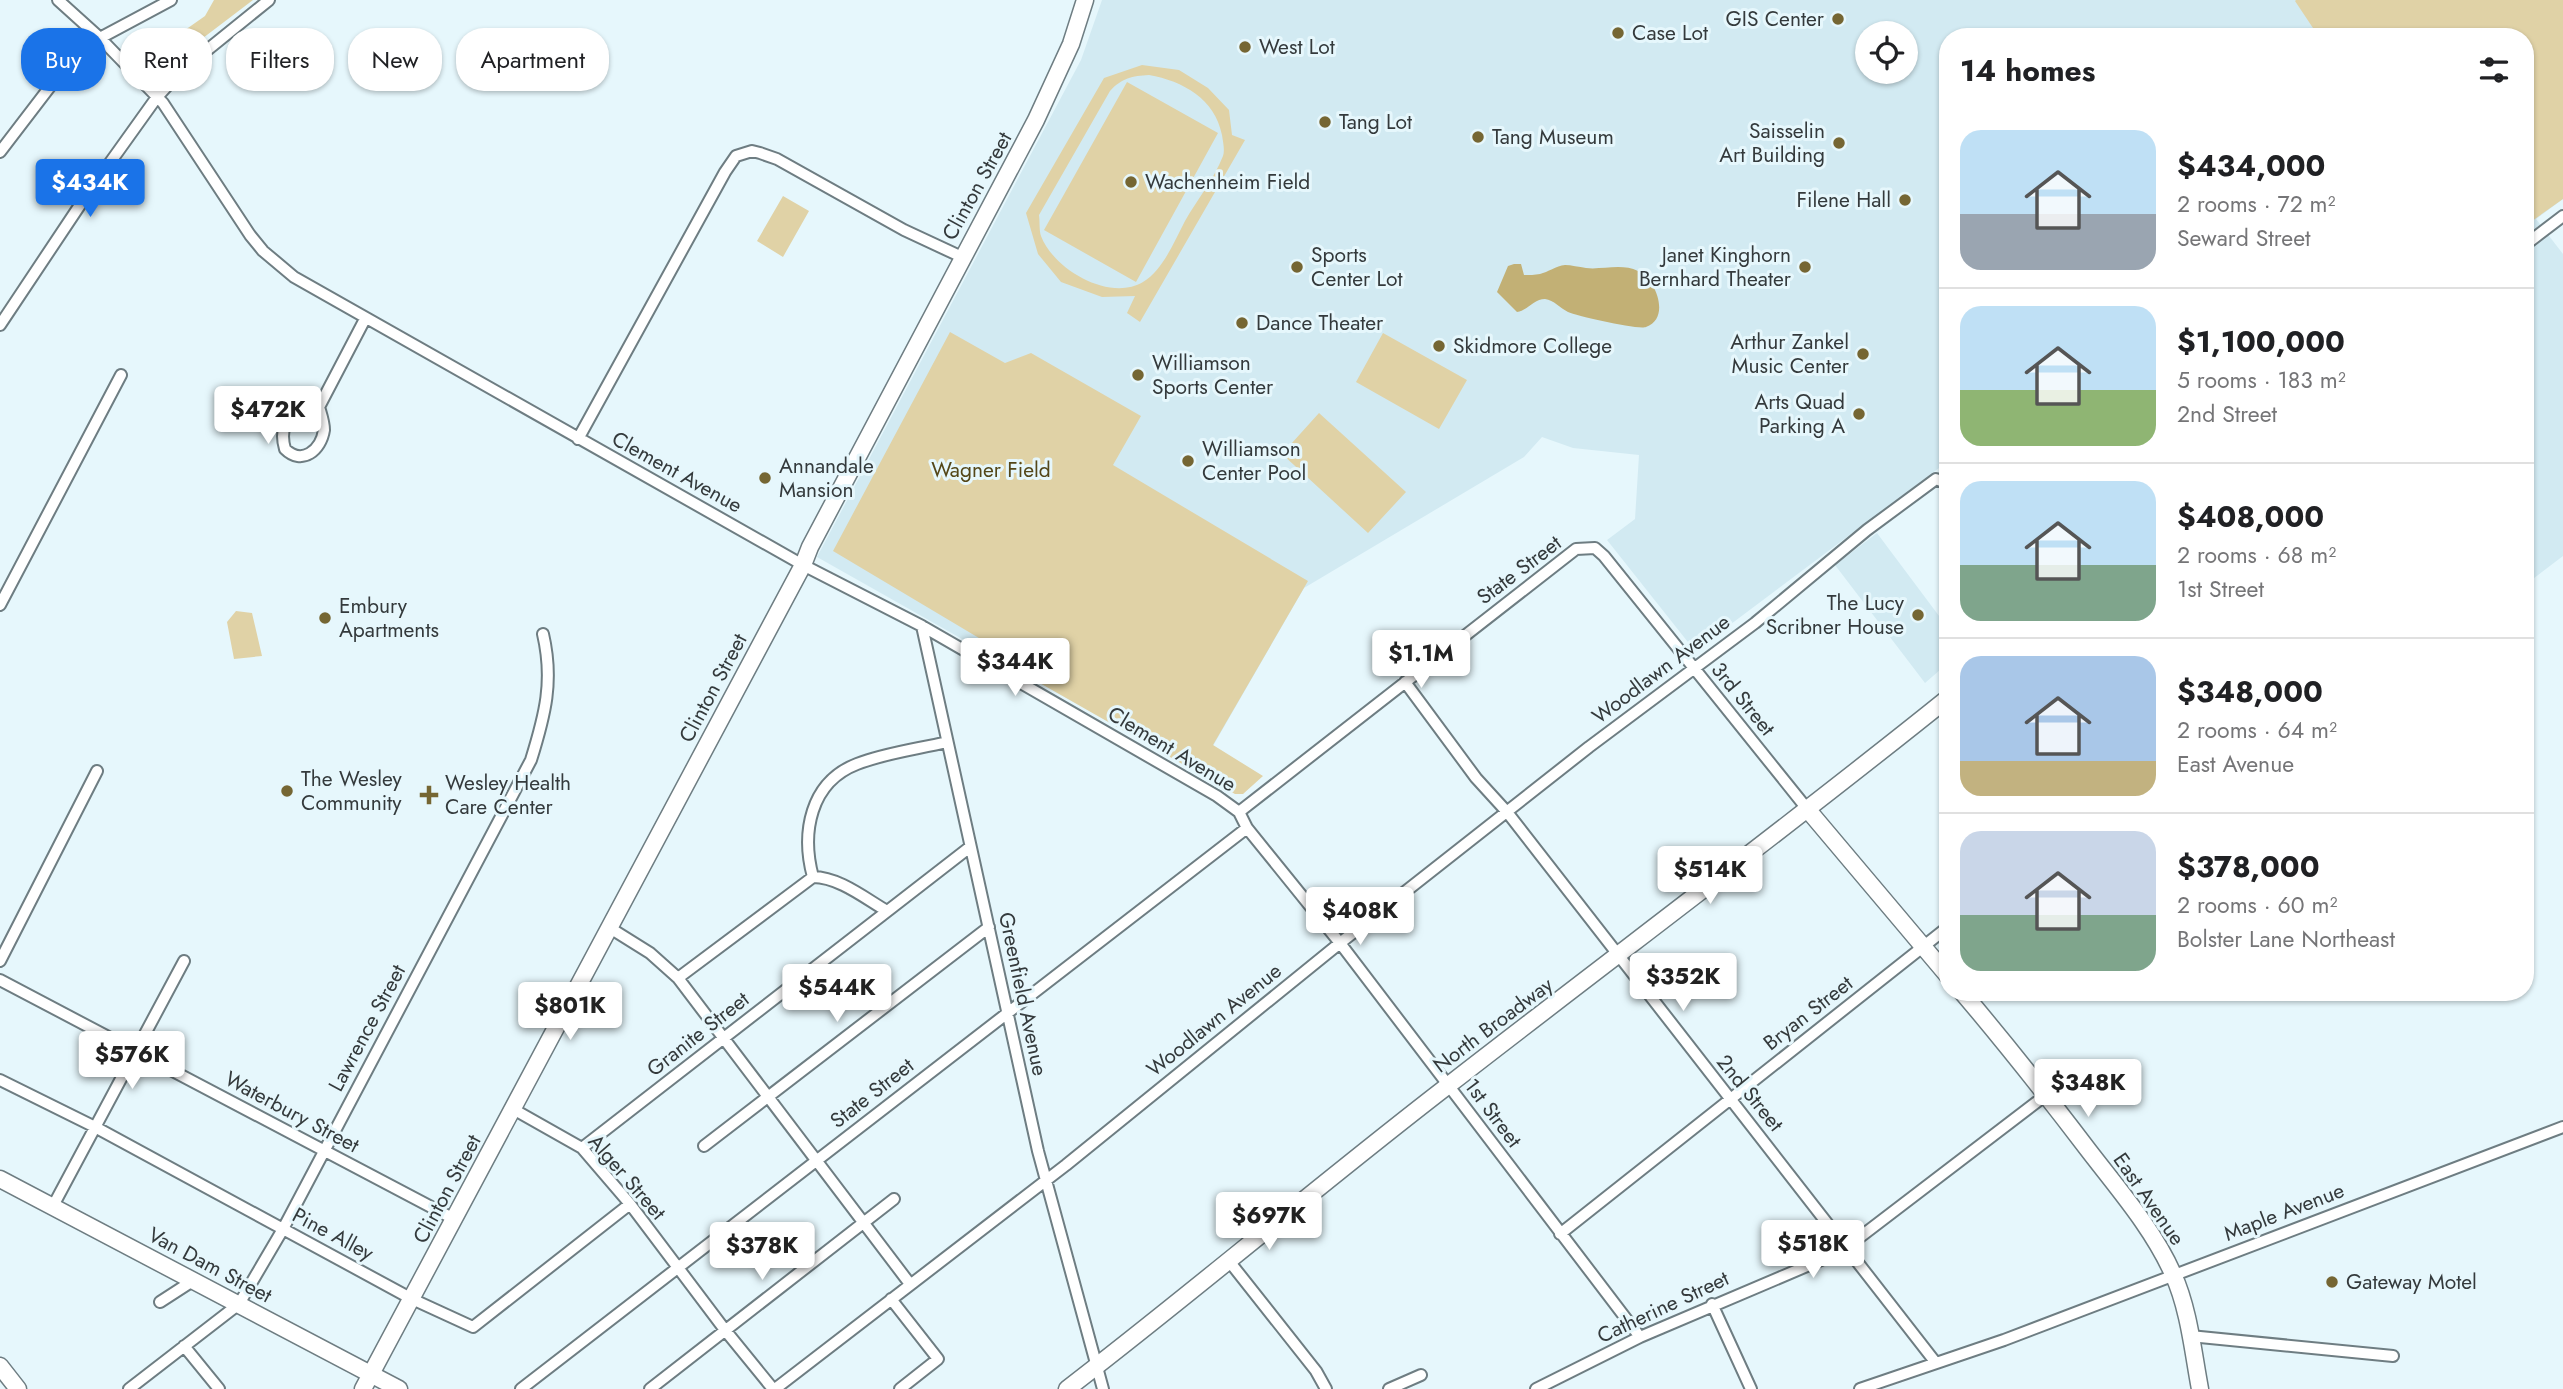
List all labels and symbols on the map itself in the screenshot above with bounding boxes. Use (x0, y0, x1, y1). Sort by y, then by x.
place label: GIS Center (1725, 4, 1825, 34)
marker: GIS Center (1830, 11, 1846, 27)
place label: Case Lot (1632, 18, 1708, 48)
marker: Case Lot (1610, 25, 1626, 41)
place label: West Lot (1259, 32, 1335, 62)
marker: West Lot (1237, 39, 1253, 55)
place label: Tang Lot (1339, 107, 1412, 137)
marker: Tang Lot (1317, 114, 1333, 130)
place label: Saisselin Art Building (1719, 116, 1825, 170)
place label: Tang Museum (1492, 122, 1614, 152)
street label: Clinton Street (935, 126, 1019, 246)
marker: Tang Museum (1470, 129, 1486, 145)
marker: Saisselin Art Building (1831, 135, 1847, 151)
pin: $434K (41, 160, 139, 219)
place label: Wachenheim Field (1145, 167, 1310, 197)
marker: Wachenheim Field (1123, 174, 1139, 190)
place label: Filene Hall (1796, 185, 1891, 215)
marker: Filene Hall (1897, 192, 1913, 208)
place label: Sports Center Lot (1311, 240, 1403, 294)
place label: Janet Kinghorn Bernhard Theater (1639, 240, 1792, 294)
marker: Sports Center Lot (1289, 259, 1305, 275)
marker: Janet Kinghorn Bernhard Theater (1797, 259, 1813, 275)
place label: Dance Theater (1256, 308, 1384, 338)
marker: Dance Theater (1234, 315, 1250, 331)
place label: Arthur Zankel Music Center (1730, 327, 1850, 381)
place label: Skidmore College (1453, 331, 1612, 361)
marker: Skidmore College (1431, 338, 1447, 354)
marker: Arthur Zankel Music Center (1855, 346, 1871, 362)
place label: Williamson Sports Center (1152, 348, 1274, 402)
marker: Williamson Sports Center (1130, 367, 1146, 383)
pin: $472K (219, 386, 317, 446)
place label: Arts Quad Parking A (1754, 387, 1845, 441)
marker: Arts Quad Parking A (1851, 406, 1867, 422)
street label: Clement Avenue (606, 424, 748, 520)
place label: Williamson Center Pool (1202, 434, 1306, 488)
place label: Annandale Mansion (779, 451, 874, 505)
marker: Williamson Center Pool (1180, 453, 1196, 469)
park label: Wagner Field (931, 455, 1051, 485)
marker: Annandale Mansion (757, 470, 773, 486)
street label: State Street (1470, 528, 1568, 612)
place label: The Lucy Scribner House (1766, 588, 1905, 642)
place label: Embury Apartments (339, 591, 439, 645)
street label: Woodlawn Avenue (1586, 607, 1736, 731)
marker: The Lucy Scribner House (1910, 607, 1926, 623)
marker: Embury Apartments (317, 610, 333, 626)
street label: Clinton Street (672, 628, 754, 748)
pin: $1.1M (1372, 630, 1470, 690)
pin: $344K (966, 638, 1064, 698)
street label: 3rd Street (1704, 656, 1782, 742)
street label: Clement Avenue (1102, 699, 1242, 799)
place label: The Wesley Community (301, 764, 403, 818)
place label: Wesley Health Care Center (445, 768, 571, 822)
marker: The Wesley Community (279, 783, 295, 799)
marker: Wesley Health Care Center (419, 785, 439, 805)
pin: $514K (1661, 846, 1759, 906)
pin: $408K (1311, 888, 1409, 947)
street label: Greenfield Avenue (991, 909, 1055, 1079)
pin: $352K (1634, 954, 1732, 1013)
street label: Woodlawn Avenue (1140, 956, 1288, 1084)
street label: Lawrence Street (321, 959, 413, 1097)
pin: $544K (788, 964, 886, 1024)
street label: Bryan Street (1757, 968, 1859, 1058)
street label: North Broadway (1427, 970, 1560, 1080)
pin: $801K (521, 982, 619, 1042)
street label: Granite Street (641, 985, 755, 1083)
pin: $576K (83, 1032, 181, 1091)
street label: 2nd Street (1710, 1048, 1790, 1138)
street label: State Street (824, 1051, 920, 1135)
pin: $348K (2039, 1060, 2137, 1119)
street label: Waterbury Street (219, 1064, 365, 1160)
street label: 1st Street (1457, 1072, 1529, 1154)
street label: Alger Street (581, 1128, 673, 1226)
street label: Clinton Street (406, 1129, 488, 1249)
street label: East Avenue (2106, 1147, 2192, 1252)
street label: Maple Avenue (2220, 1175, 2349, 1249)
pin: $697K (1220, 1192, 1318, 1252)
street label: Pine Alley (287, 1200, 380, 1268)
street label: Van Dam Street (143, 1220, 277, 1310)
pin: $518K (1764, 1220, 1862, 1280)
pin: $378K (713, 1222, 811, 1282)
street label: Catherine Street (1592, 1263, 1734, 1351)
place label: Gateway Motel (2346, 1267, 2477, 1297)
marker: Gateway Motel (2324, 1274, 2340, 1290)

